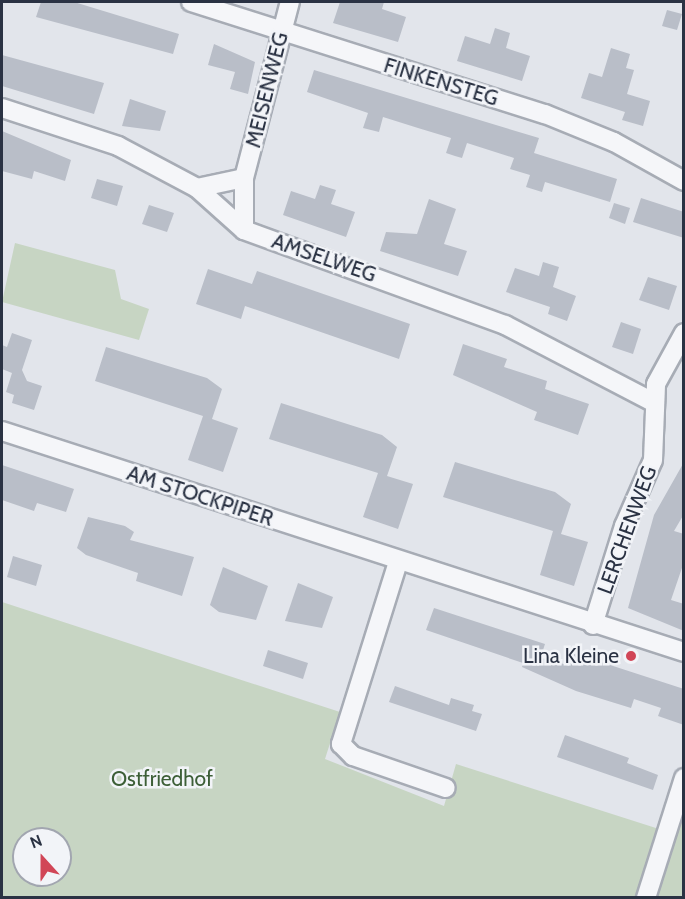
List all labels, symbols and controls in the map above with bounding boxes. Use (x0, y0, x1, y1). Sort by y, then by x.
street label: MEISENWEG (241, 30, 293, 150)
street label: FINKENSTEG (381, 53, 501, 111)
street label: AMSELWEG (269, 228, 379, 288)
street label: AM STOCKPIPER (124, 460, 276, 532)
street label: LERCHENWEG (592, 463, 662, 597)
place label: Lina Kleine (523, 643, 619, 669)
marker: Lina Kleine (624, 649, 638, 663)
park label: Ostfriedhof (111, 766, 213, 792)
north arrow (12, 827, 72, 887)
text: N (27, 831, 45, 852)

